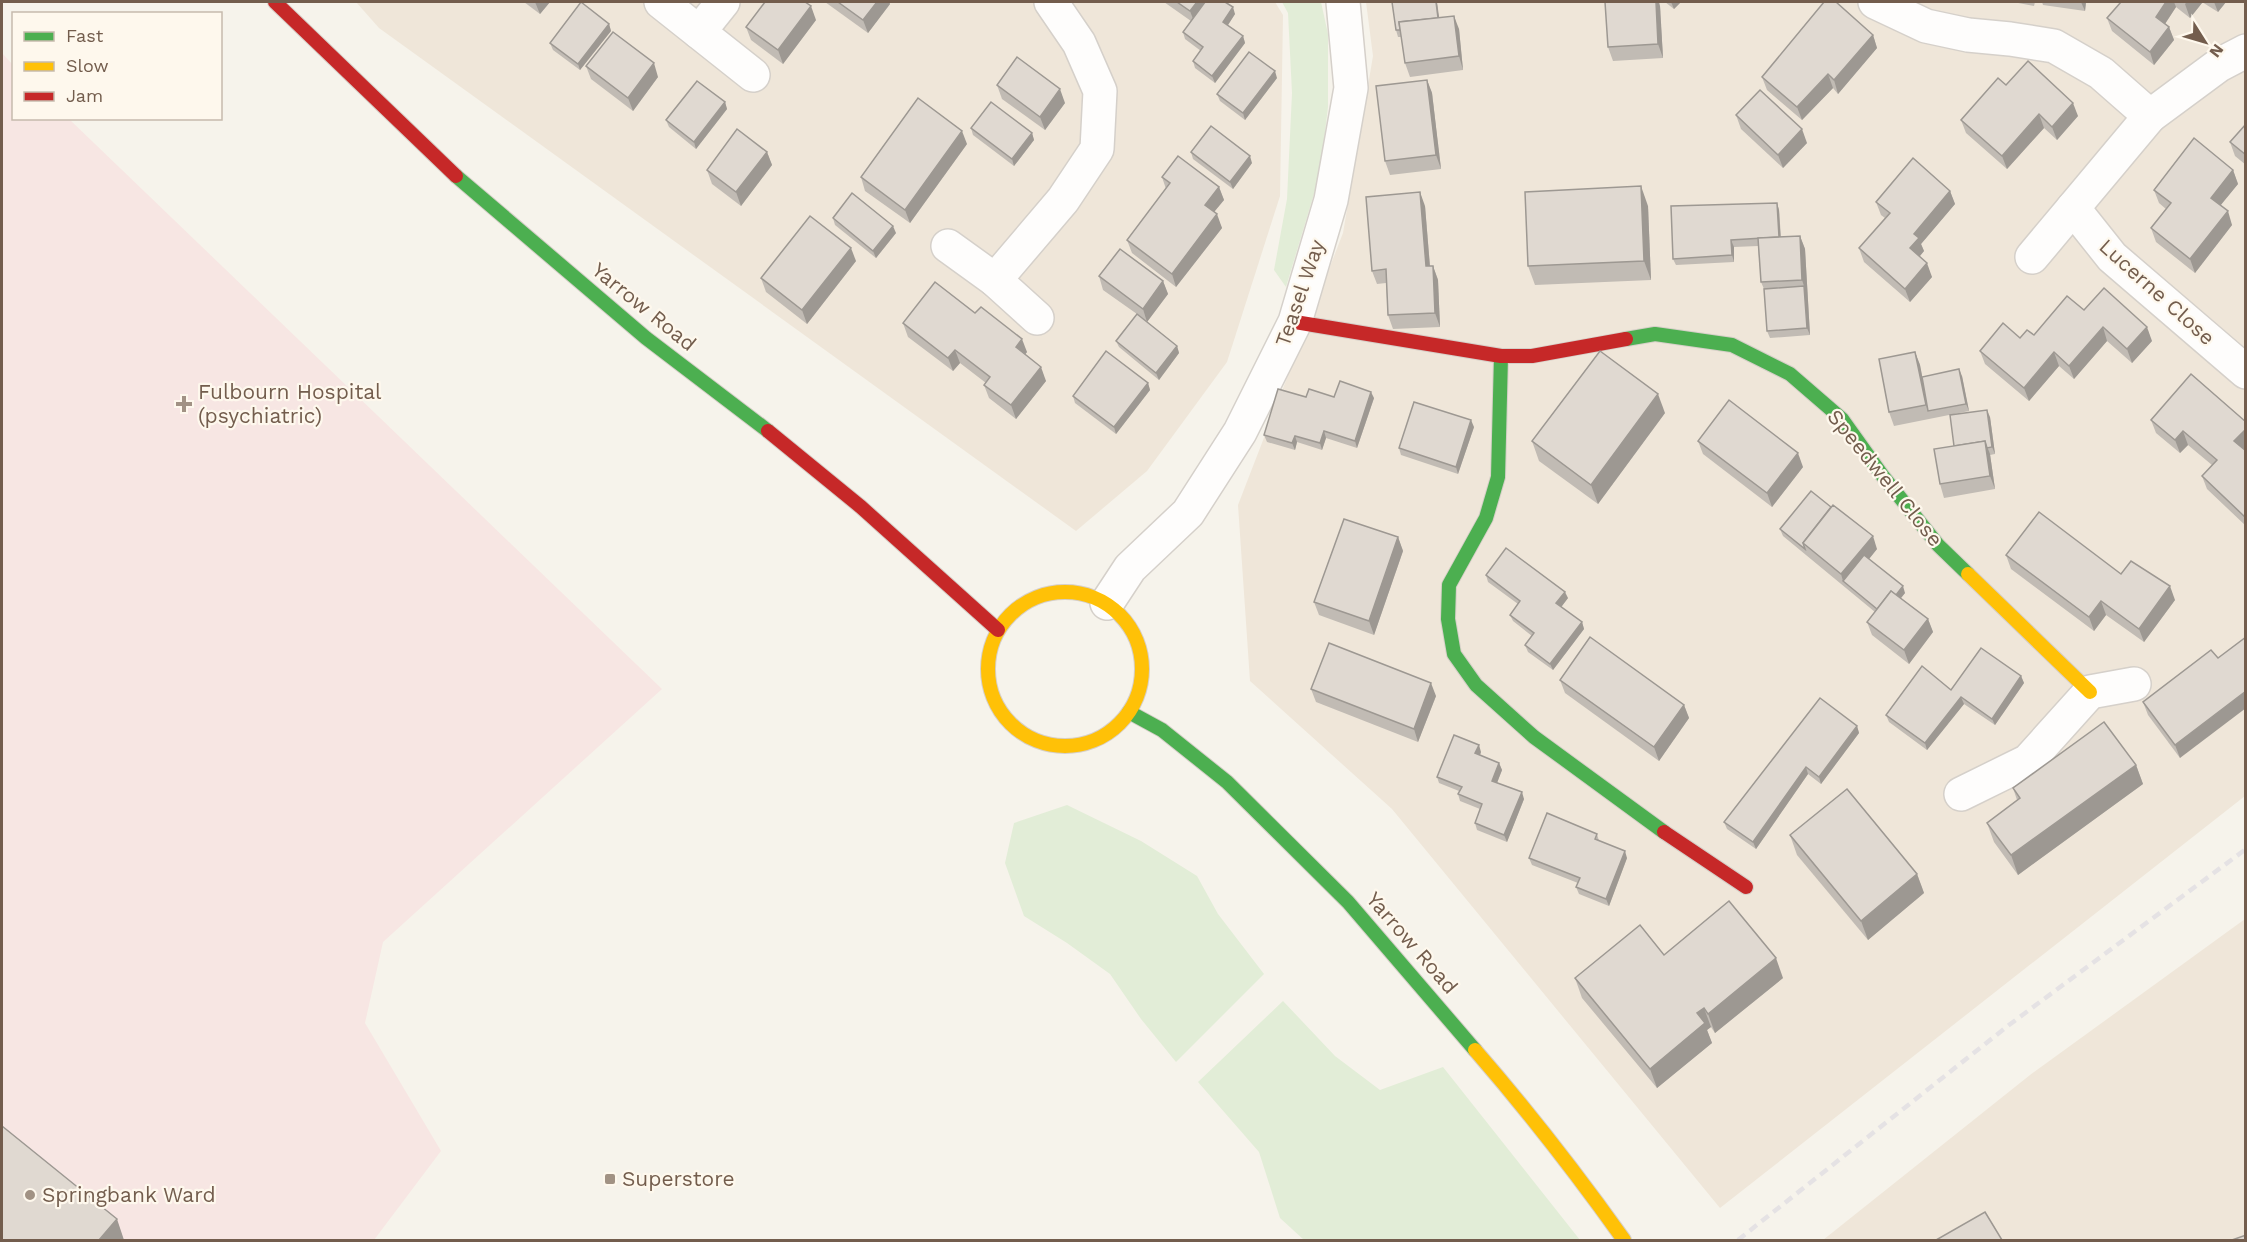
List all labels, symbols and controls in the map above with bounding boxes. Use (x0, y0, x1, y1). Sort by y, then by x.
legend (12, 12, 222, 120)
north arrow (2175, 12, 2235, 72)
text: Fast (66, 25, 104, 46)
text: N (2205, 40, 2228, 61)
text: Slow (66, 55, 109, 76)
text: Jam (66, 85, 103, 106)
street label: Lucerne Close (2094, 233, 2220, 350)
street label: Teasel Way (1270, 236, 1330, 350)
street label: Yarrow Road (587, 257, 701, 356)
place label: Fulbourn Hospital (psychiatric) (198, 379, 382, 428)
marker: Fulbourn Hospital (psychiatric) (175, 395, 193, 413)
street label: Speedwell Close (1822, 404, 1948, 551)
street label: Yarrow Road (1361, 887, 1463, 999)
place label: Superstore (622, 1166, 735, 1191)
marker: Superstore (603, 1172, 617, 1186)
place label: Springbank Ward (42, 1182, 216, 1207)
marker: Springbank Ward (23, 1188, 37, 1202)

